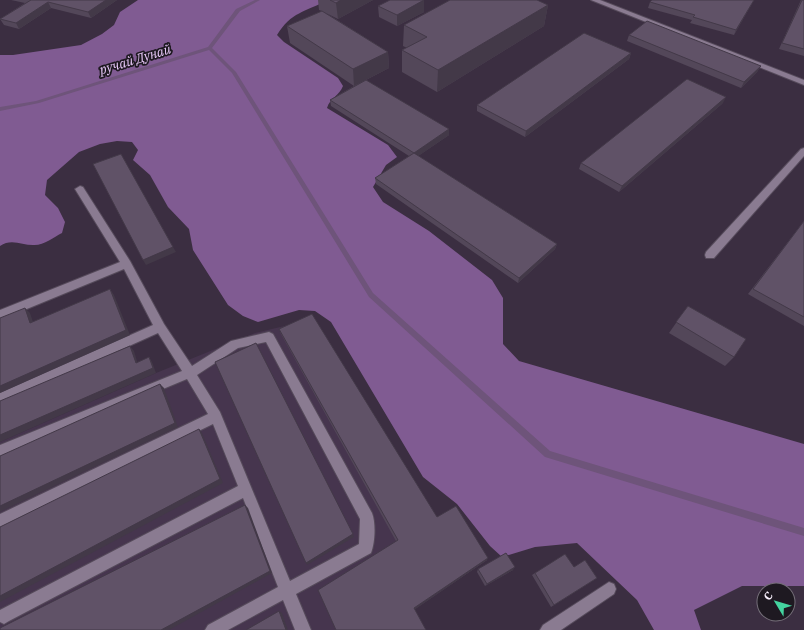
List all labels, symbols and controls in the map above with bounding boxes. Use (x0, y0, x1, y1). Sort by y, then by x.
water label: ручай Дунай (95, 40, 174, 79)
north arrow (756, 582, 796, 622)
text: С (760, 589, 776, 603)

